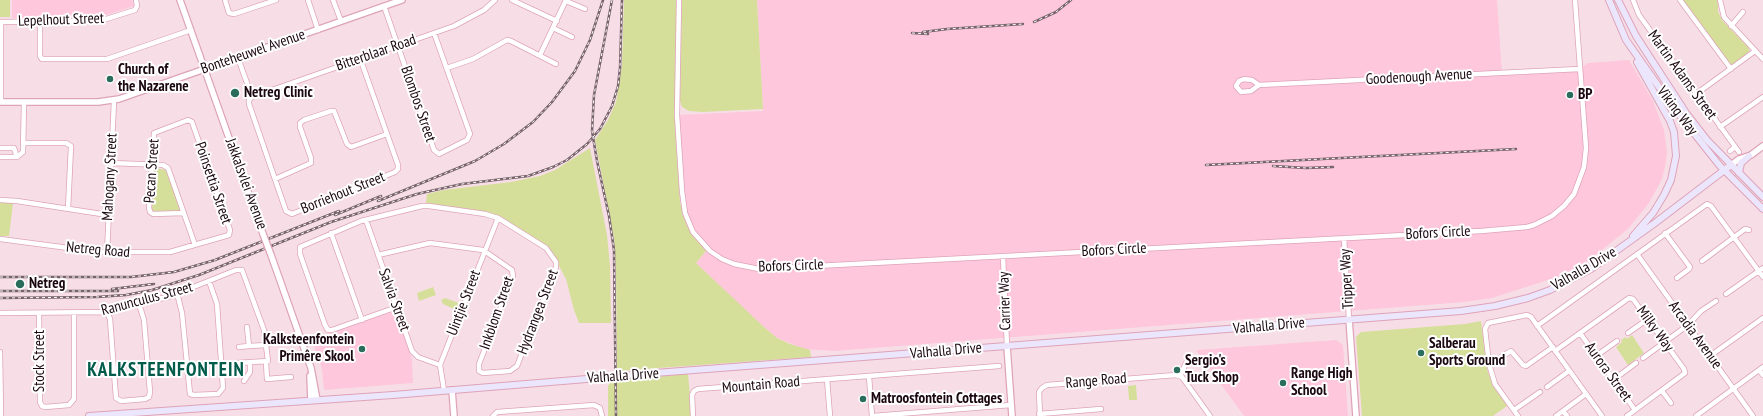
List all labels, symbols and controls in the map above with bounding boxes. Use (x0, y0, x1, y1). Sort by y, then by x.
street label: Lepelhout Street (18, 10, 104, 30)
street label: Bonteheuwel Avenue (198, 26, 308, 78)
street label: Martin Adams Street (1644, 27, 1720, 123)
street label: Bitterblaar Road (334, 31, 418, 75)
place label: Church of the Nazarene (118, 61, 189, 96)
street label: Blombos Street (397, 64, 439, 144)
street label: Goodenough Avenue (1365, 65, 1473, 89)
marker: Church of the Nazarene (105, 74, 115, 84)
street label: Viking Way (1653, 83, 1701, 139)
place label: Netreg Clinic (244, 84, 313, 102)
place label: BP (1578, 86, 1593, 104)
marker: Netreg Clinic (229, 87, 241, 99)
marker: BP (1565, 90, 1575, 100)
street label: Mahogany Street (99, 133, 121, 221)
street label: Jakkalsvlei Avenue (221, 136, 271, 232)
street label: Pecan Street (141, 138, 163, 204)
street label: Poinsettia Street (191, 140, 235, 226)
street label: Borriehout Street (298, 168, 388, 218)
street label: Bofors Circle (1405, 222, 1471, 244)
street label: Netreg Road (65, 238, 131, 262)
street label: Bofors Circle (1081, 239, 1147, 261)
street label: Valhalla Drive (1548, 243, 1620, 295)
street label: Tripper Way (1336, 248, 1358, 310)
street label: Bofors Circle (758, 256, 824, 276)
street label: Salvia Street (374, 266, 414, 334)
street label: Hydrangea Street (514, 267, 562, 357)
street label: Uintjie Street (443, 268, 485, 338)
street label: Carrier Way (995, 271, 1015, 331)
street label: Inkblom Street (476, 274, 518, 352)
place label: Netreg (29, 275, 65, 293)
marker: Netreg (14, 278, 26, 290)
street label: Ranunculus Street (99, 278, 195, 320)
street label: Arcadia Avenue (1664, 298, 1726, 372)
street label: Milky Way (1632, 303, 1678, 355)
street label: Valhalla Drive (1232, 314, 1306, 338)
street label: Stock Street (31, 330, 49, 392)
place label: Kalksteenfontein Primêre Skool (263, 331, 354, 366)
place label: Salberau Sports Ground (1429, 335, 1505, 370)
street label: Valhalla Drive (909, 339, 983, 363)
street label: Aurora Street (1581, 339, 1635, 405)
marker: Kalksteenfontein Primêre Skool (357, 344, 367, 354)
marker: Salberau Sports Ground (1416, 348, 1426, 358)
place label: Sergio's Tuck Shop (1185, 352, 1239, 387)
district label: KALKSTEENFONTEIN (87, 360, 245, 382)
street label: Valhalla Drive (587, 365, 659, 387)
marker: Sergio's Tuck Shop (1172, 365, 1182, 375)
place label: Range High School (1291, 365, 1352, 400)
street label: Range Road (1065, 369, 1127, 393)
street label: Mountain Road (721, 373, 801, 397)
marker: Range High School (1278, 378, 1288, 388)
place label: Matroosfontein Cottages (871, 390, 1002, 408)
marker: Matroosfontein Cottages (858, 394, 868, 404)

